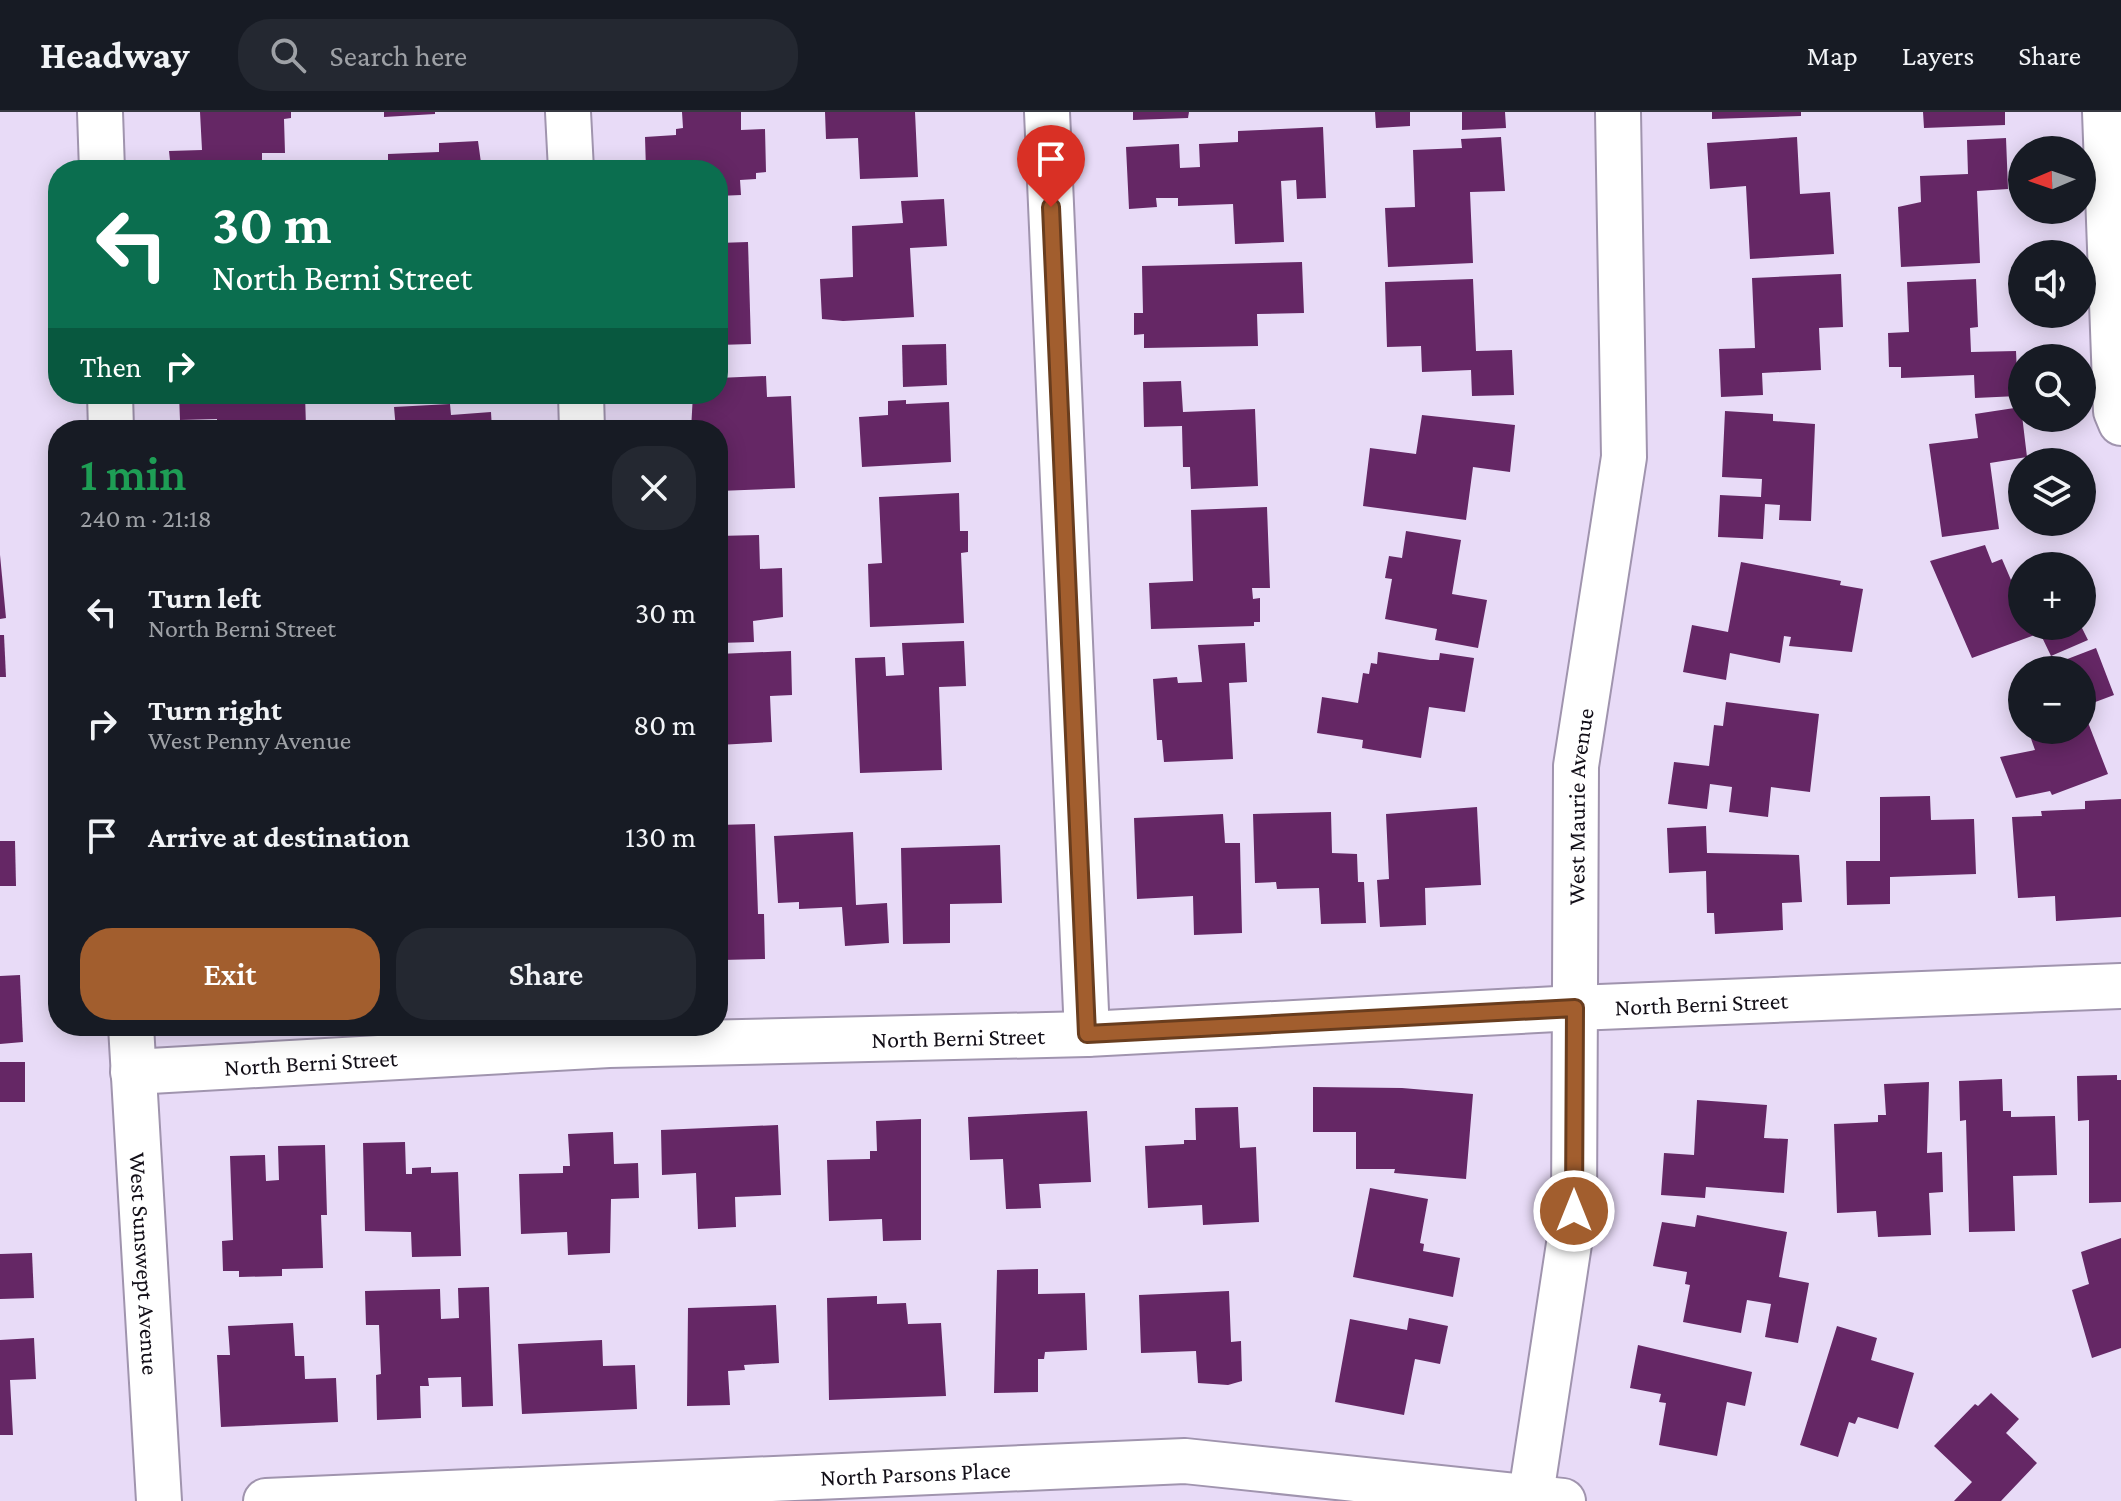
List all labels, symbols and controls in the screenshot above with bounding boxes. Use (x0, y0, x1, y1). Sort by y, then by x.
search box (238, 19, 798, 91)
icon: search (266, 33, 310, 77)
text: Headway (40, 34, 190, 76)
text: Search here (330, 39, 467, 72)
text: Map (1807, 40, 1858, 71)
text: Layers (1902, 40, 1974, 71)
text: Share (2018, 40, 2081, 71)
pin (1017, 125, 1085, 207)
north arrow (2008, 136, 2096, 224)
map controls (2008, 136, 2096, 744)
icon: arrive (1029, 137, 1073, 181)
icon: left (80, 192, 184, 296)
text: 30 m (212, 193, 332, 255)
button: sound (2008, 240, 2096, 328)
text: North Berni Street (212, 258, 472, 298)
icon: right (158, 344, 202, 388)
button: search (2008, 344, 2096, 432)
text: Then (80, 350, 142, 383)
button: close (612, 446, 696, 530)
text: 1 min (80, 447, 187, 500)
button: layers (2008, 448, 2096, 536)
text: 240 m · 21:18 (80, 504, 212, 533)
button: + (2008, 552, 2096, 640)
text: Turn left (148, 581, 261, 614)
icon: left (80, 590, 124, 634)
text: 30 m (635, 596, 696, 629)
text: North Berni Street (148, 614, 336, 643)
button: − (2008, 656, 2096, 744)
text: Turn right (148, 693, 282, 726)
icon: right (80, 702, 124, 746)
street label: West Maurie Avenue (1562, 706, 1598, 905)
text: 80 m (633, 708, 696, 741)
text: West Penny Avenue (148, 726, 351, 755)
icon: arrive (80, 814, 124, 858)
text: Arrive at destination (148, 820, 410, 853)
text: 130 m (625, 820, 696, 853)
button: Exit (80, 928, 380, 1020)
button: Share (396, 928, 696, 1020)
street label: North Berni Street (1614, 986, 1790, 1020)
street label: North Berni Street (871, 1021, 1046, 1052)
street label: North Berni Street (223, 1043, 399, 1080)
street label: West Sunswept Avenue (125, 1151, 165, 1376)
position arrow (1532, 1169, 1616, 1253)
street label: North Parsons Place (820, 1455, 1011, 1490)

